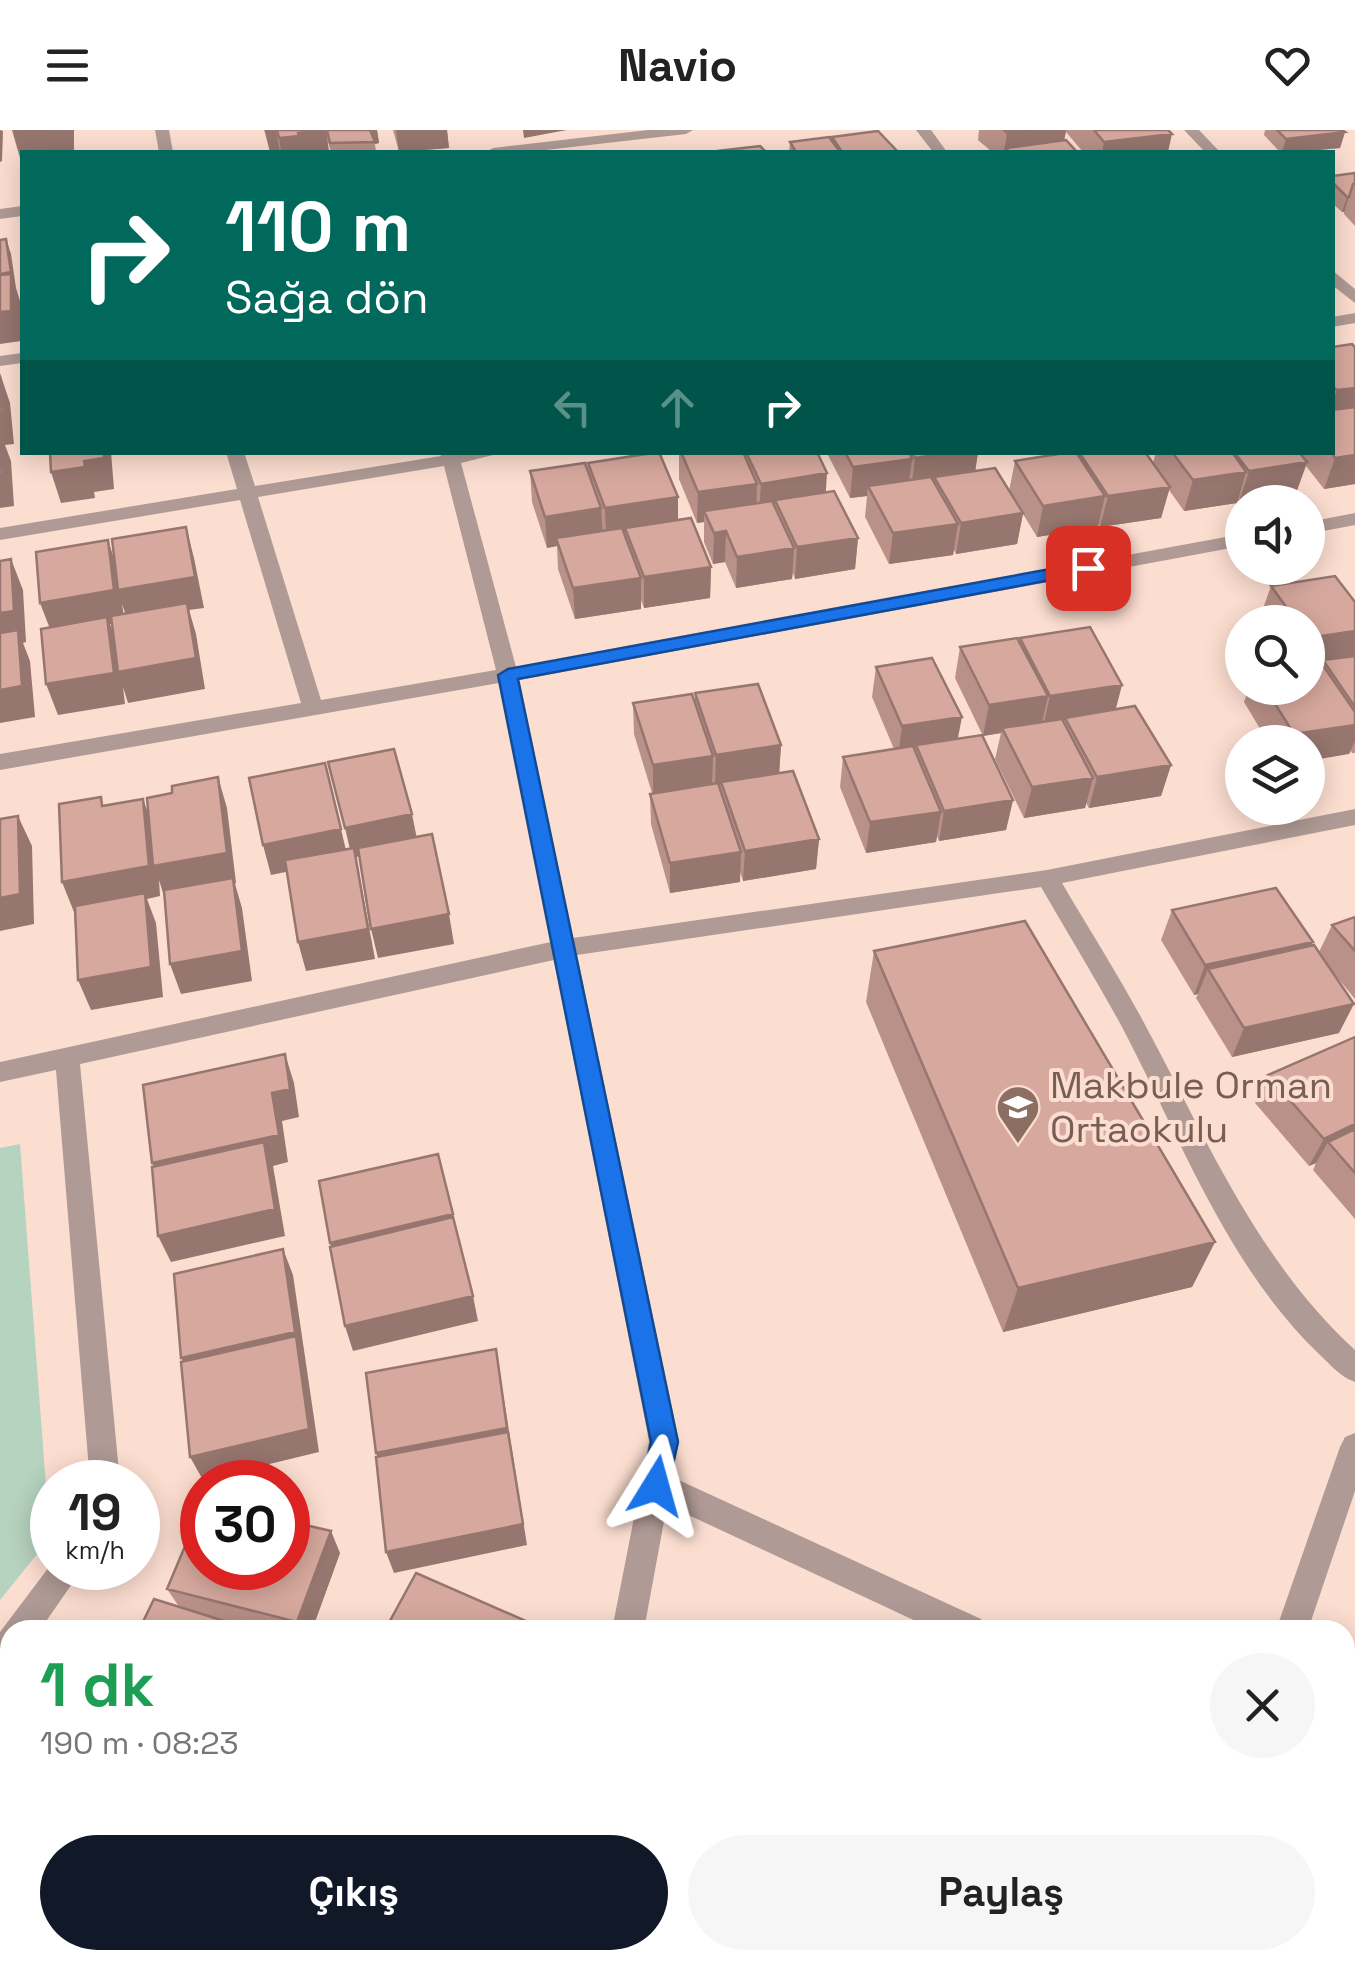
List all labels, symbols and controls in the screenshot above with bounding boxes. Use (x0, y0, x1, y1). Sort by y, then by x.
text: Navio (618, 37, 737, 94)
icon: menu (40, 38, 95, 93)
icon: heart (1260, 38, 1315, 93)
text: 110 m (225, 182, 411, 271)
icon: right (60, 190, 190, 320)
text: Sağa dön (225, 269, 429, 326)
icon: left (545, 380, 600, 435)
icon: ahead (650, 380, 705, 435)
icon: right (755, 380, 810, 435)
map controls (1225, 485, 1325, 825)
button: sound (1225, 485, 1325, 585)
pin (1046, 526, 1131, 611)
icon: arrive (1061, 541, 1116, 596)
button: search (1225, 605, 1325, 705)
button: layers (1225, 725, 1325, 825)
place label: Makbule Orman Ortaokulu (1050, 1061, 1332, 1153)
school or university icon: Makbule Orman Ortaokulu (995, 1084, 1041, 1145)
position arrow (604, 1434, 708, 1538)
speed limit sign: 30 (180, 1460, 310, 1590)
text: 19 (68, 1481, 122, 1545)
text: km/h (65, 1534, 125, 1566)
text: 1 dk (40, 1647, 154, 1724)
button: close (1210, 1653, 1315, 1758)
text: 190 m · 08:23 (40, 1723, 239, 1763)
button: Çıkış (40, 1835, 668, 1950)
button: Paylaş (688, 1835, 1315, 1950)

